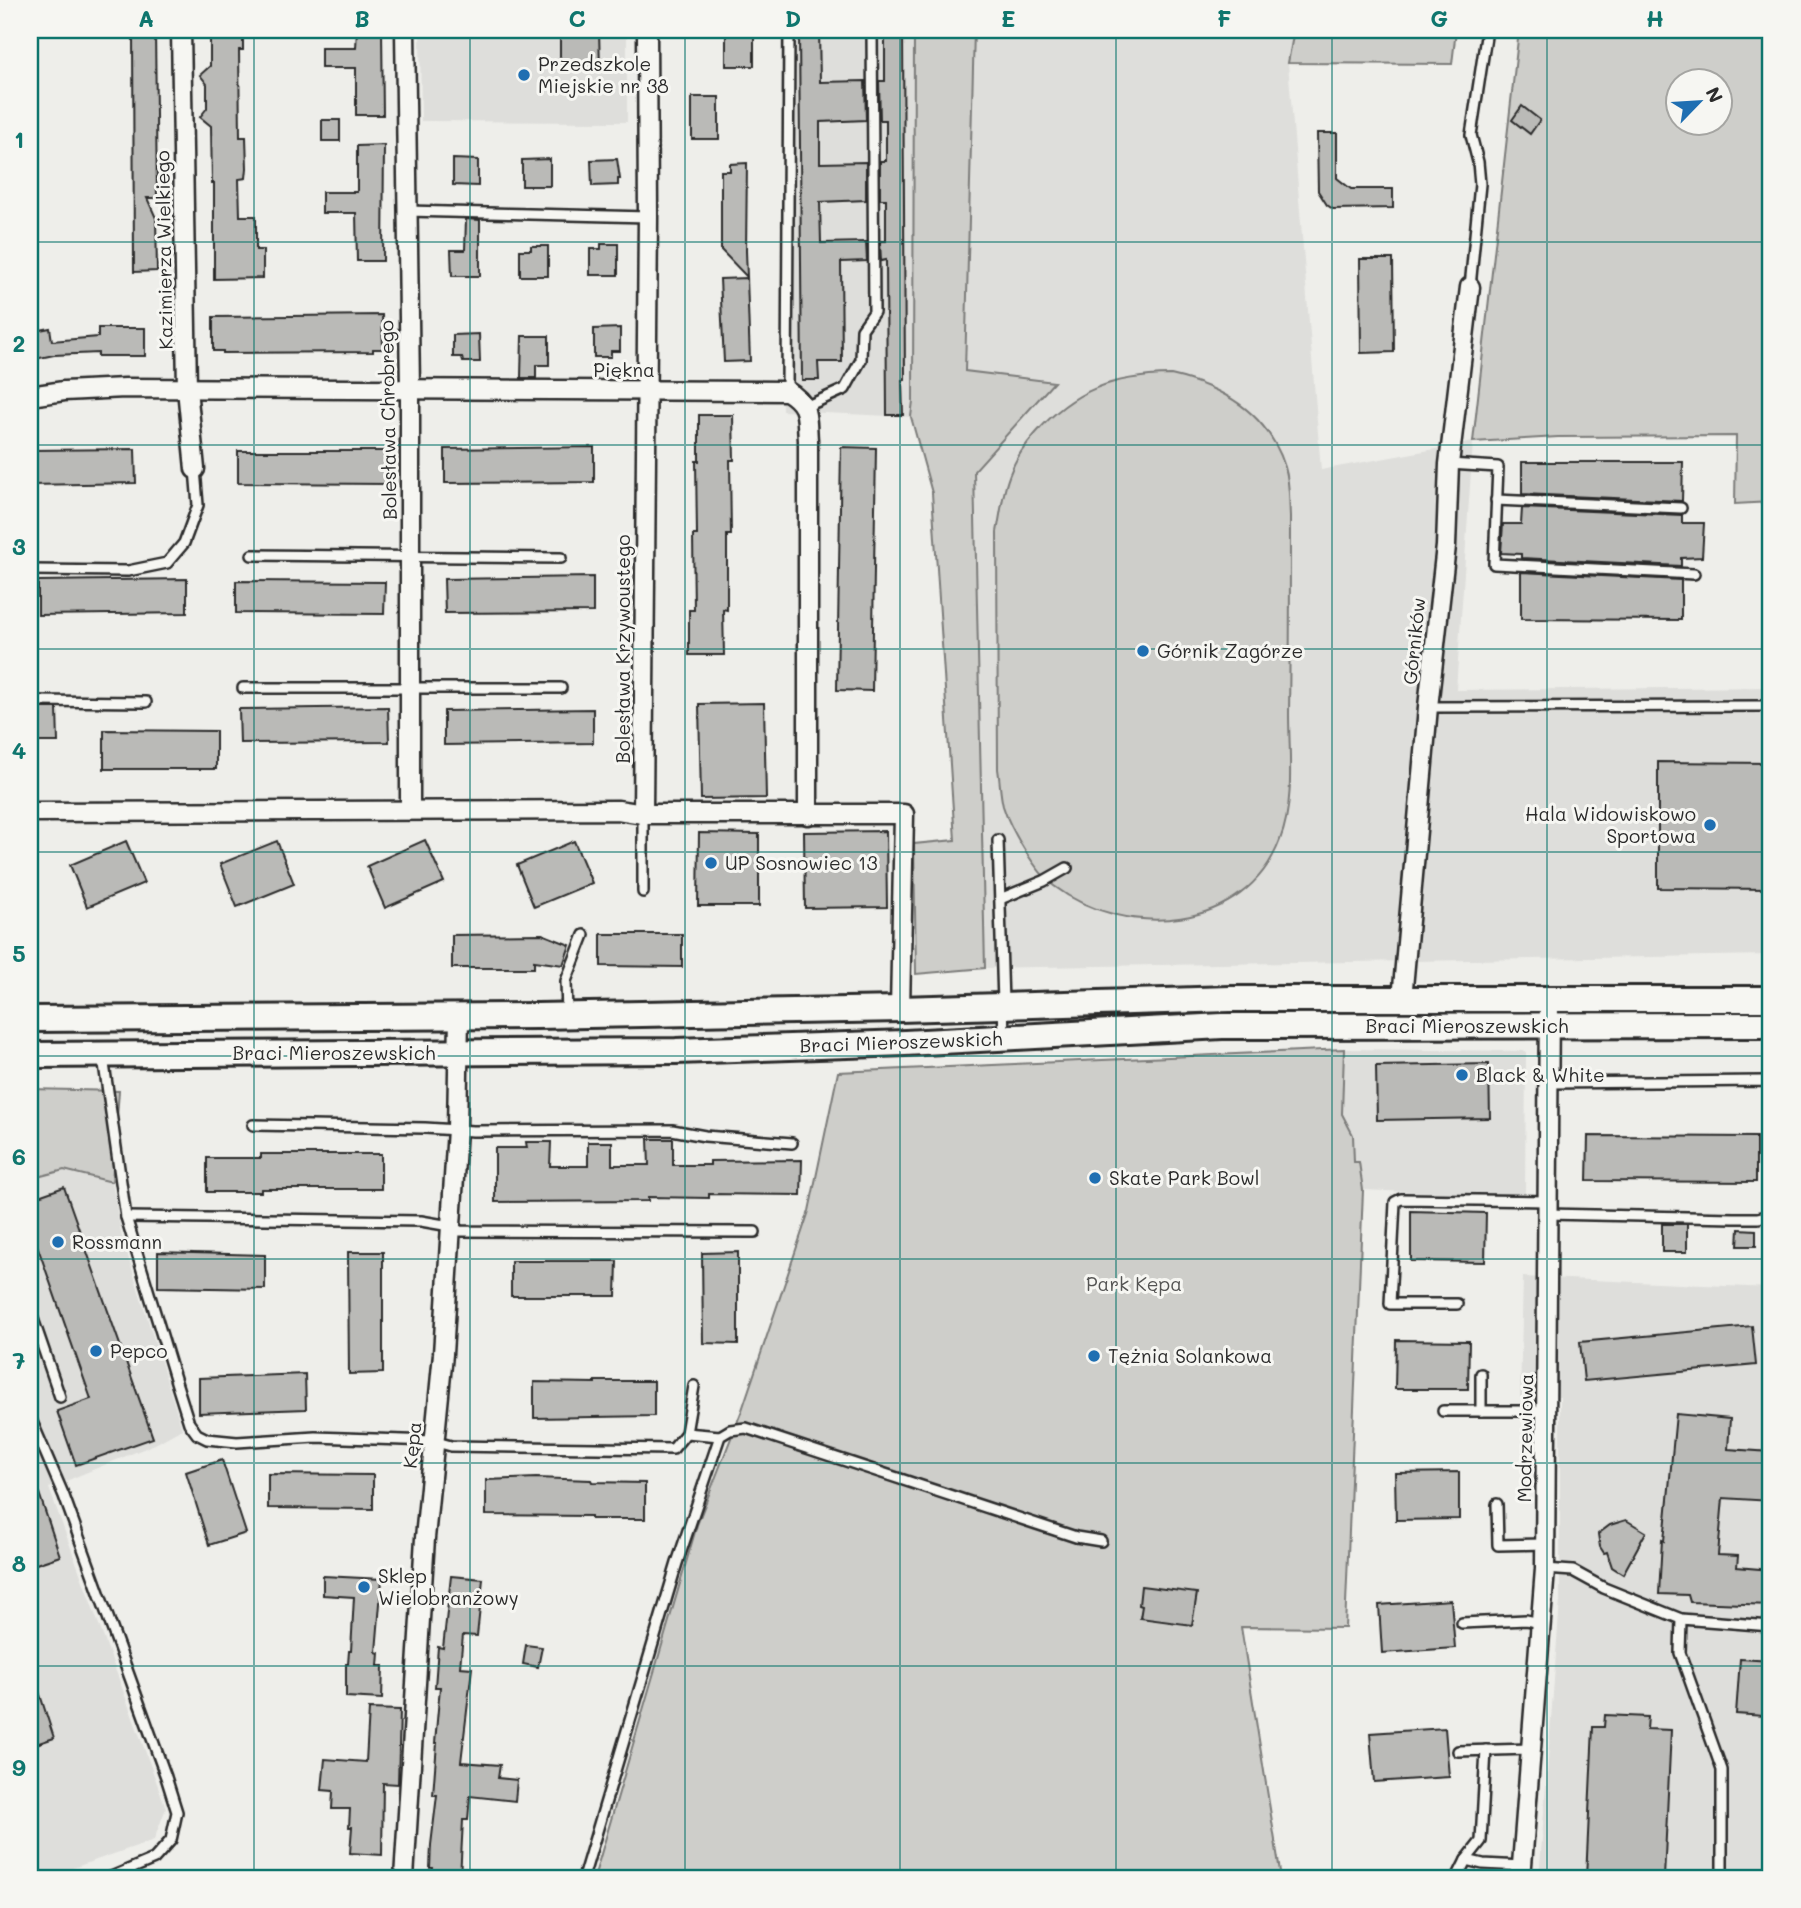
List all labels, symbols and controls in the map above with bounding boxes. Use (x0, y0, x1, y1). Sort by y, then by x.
text: A (138, 3, 154, 33)
text: B (354, 3, 370, 33)
text: C (568, 3, 586, 33)
text: D (785, 3, 801, 33)
text: E (1001, 3, 1015, 33)
text: F (1217, 3, 1231, 33)
text: G (1430, 3, 1448, 33)
text: H (1646, 3, 1664, 33)
place label: Przedszkole Miejskie nr 38 (538, 51, 669, 98)
north arrow (1664, 66, 1734, 136)
marker: Przedszkole Miejskie nr 38 (516, 67, 532, 83)
text: N (1700, 83, 1729, 106)
text: 1 (14, 124, 24, 154)
street label: Kazimierza Wielkiego (149, 150, 178, 350)
street label: Bolesława Chrobrego (373, 320, 402, 520)
text: 2 (13, 328, 25, 358)
street label: Piękna (593, 357, 655, 382)
text: 3 (12, 531, 26, 561)
street label: Bolesława Krzywoustego (610, 535, 635, 763)
street label: Górników (1397, 596, 1430, 686)
place label: Górnik Zagórze (1157, 638, 1303, 663)
marker: Górnik Zagórze (1135, 643, 1151, 659)
text: 4 (12, 735, 26, 765)
place label: Hala Widowiskowo Sportowa (1525, 801, 1696, 848)
marker: Hala Widowiskowo Sportowa (1702, 817, 1718, 833)
place label: UP Sosnowiec 13 (725, 850, 878, 875)
marker: UP Sosnowiec 13 (703, 855, 719, 871)
text: 5 (12, 938, 26, 968)
street label: Braci Mieroszewskich (1365, 1013, 1569, 1038)
street label: Braci Mieroszewskich (799, 1025, 1003, 1058)
street label: Braci Mieroszewskich (232, 1040, 436, 1065)
place label: Black & White (1476, 1062, 1605, 1087)
marker: Black & White (1454, 1067, 1470, 1083)
text: 6 (12, 1141, 26, 1171)
place label: Skate Park Bowl (1109, 1165, 1260, 1190)
marker: Skate Park Bowl (1087, 1170, 1103, 1186)
place label: Rossmann (72, 1229, 162, 1254)
marker: Rossmann (50, 1234, 66, 1250)
park label: Park Kępa (1086, 1271, 1182, 1296)
place label: Pepco (110, 1338, 168, 1363)
marker: Pepco (88, 1343, 104, 1359)
place label: Tężnia Solankowa (1108, 1343, 1272, 1368)
text: 7 (13, 1345, 26, 1375)
marker: Tężnia Solankowa (1086, 1348, 1102, 1364)
street label: Modrzewiowa (1511, 1373, 1538, 1503)
street label: Kępa (397, 1420, 426, 1470)
text: 8 (12, 1548, 26, 1578)
place label: Sklep Wielobranżowy (378, 1563, 519, 1610)
marker: Sklep Wielobranżowy (356, 1579, 372, 1595)
text: 9 (12, 1752, 26, 1782)

